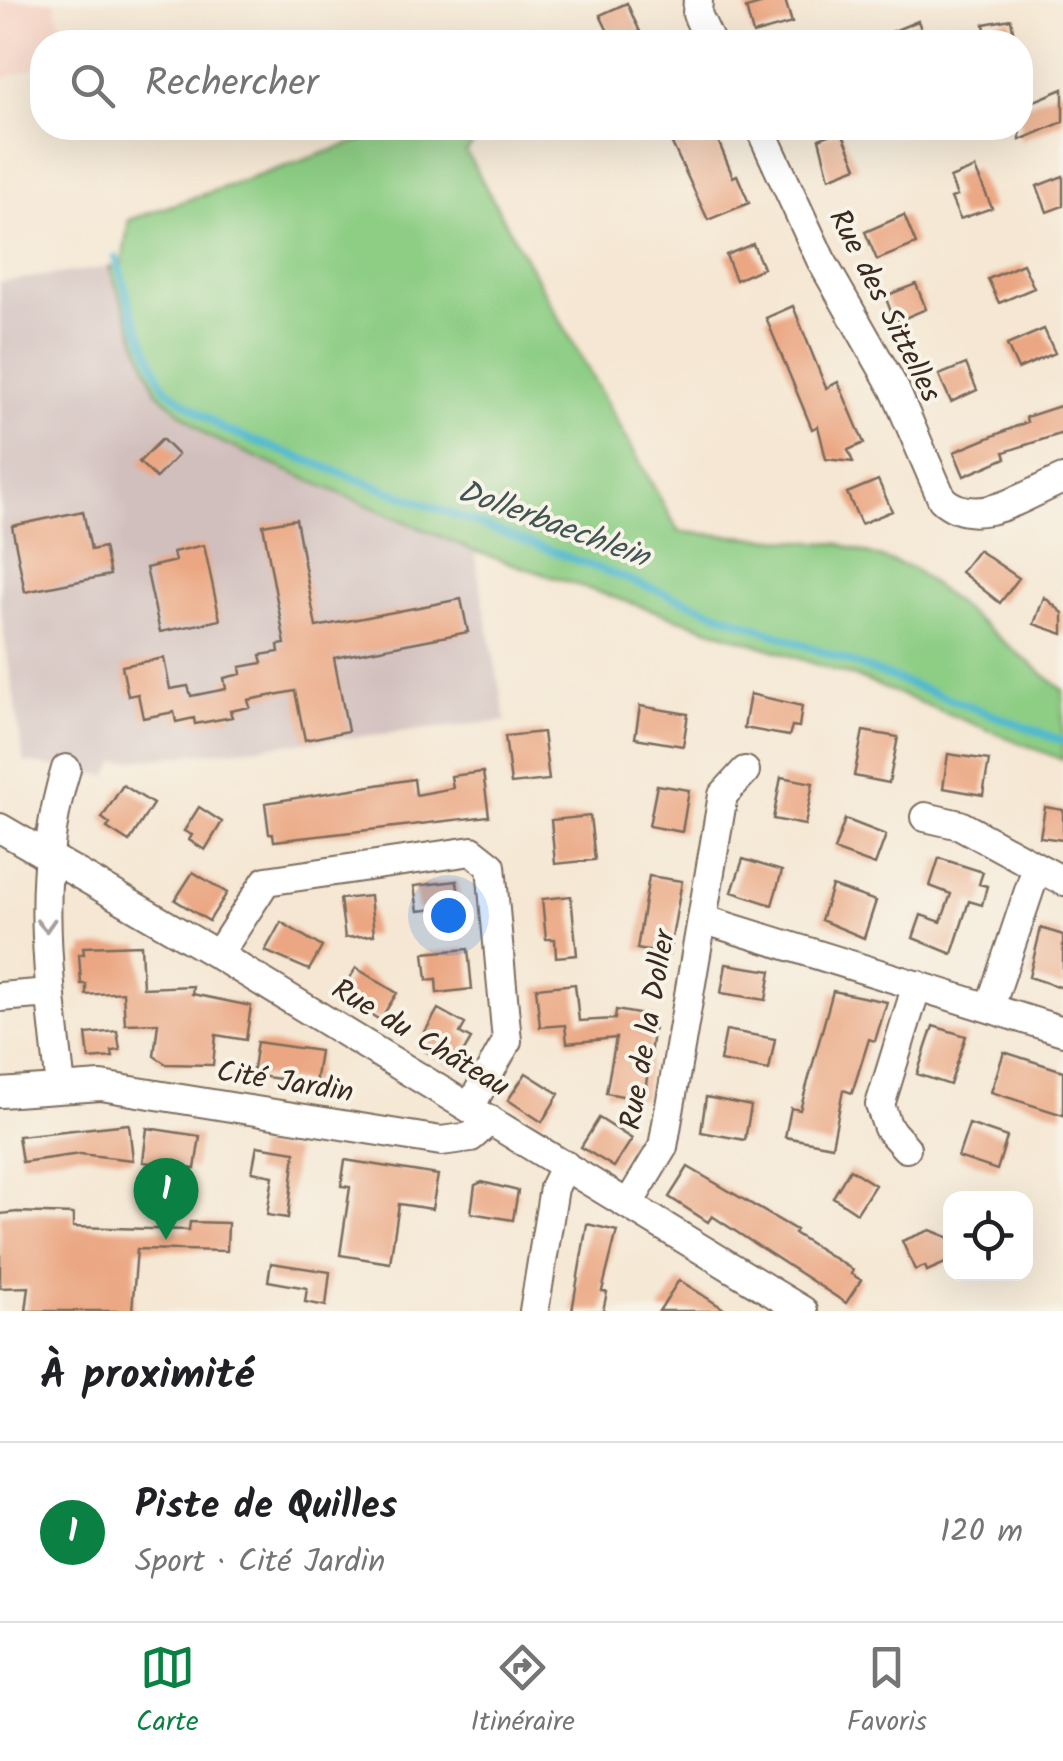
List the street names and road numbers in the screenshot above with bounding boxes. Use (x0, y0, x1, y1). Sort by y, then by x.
street label: Rue des Sittelles (815, 201, 953, 411)
street label: Rue de la Doller (608, 924, 691, 1134)
street label: Rue du Château (322, 967, 518, 1111)
street label: Cité Jardin (213, 1048, 357, 1118)

